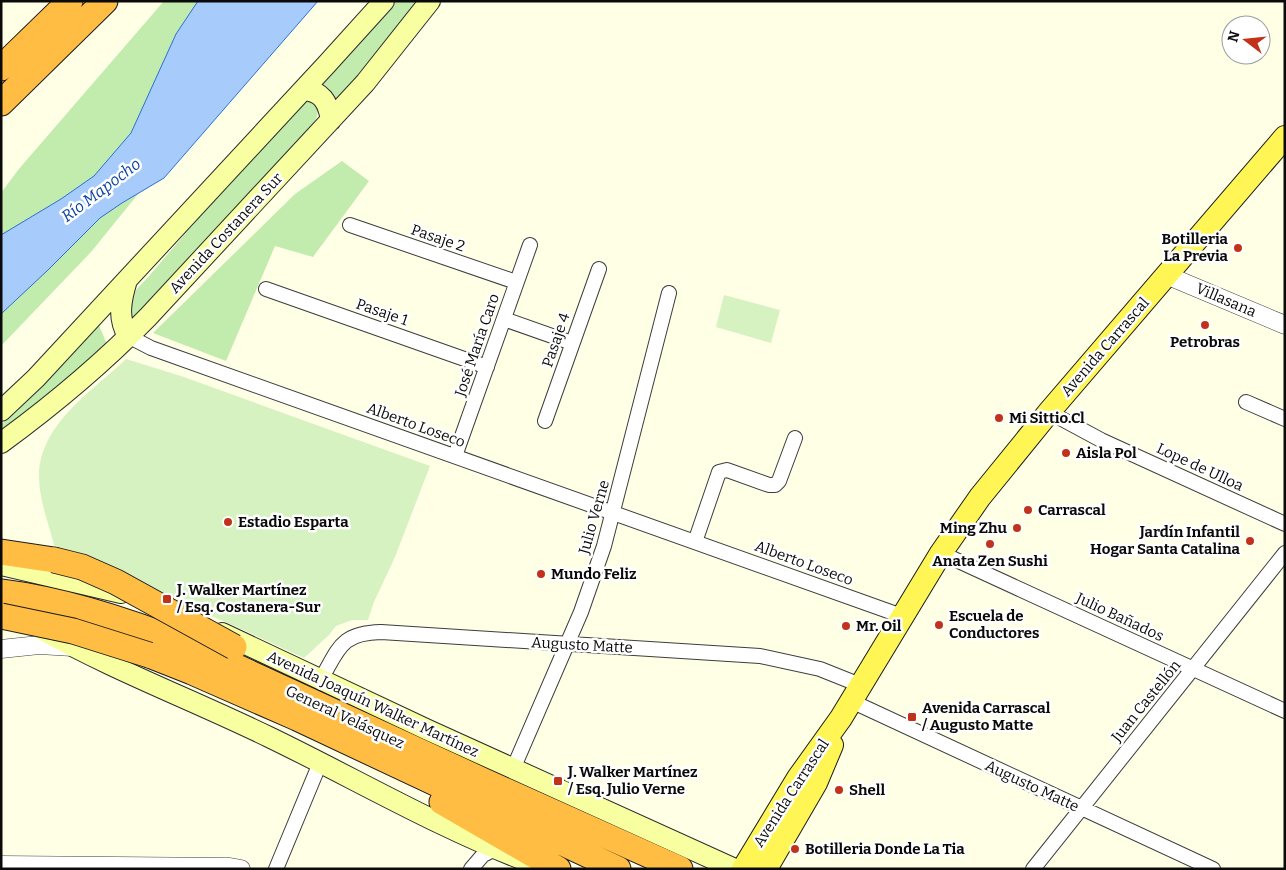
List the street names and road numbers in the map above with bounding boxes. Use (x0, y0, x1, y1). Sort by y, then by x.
street label: Avenida Costanera Sur (166, 169, 287, 297)
street label: Pasaje 2 (409, 220, 467, 256)
street label: Villasana (1193, 279, 1259, 321)
street label: José María Caro (451, 291, 503, 400)
street label: Avenida Carrascal (1057, 294, 1153, 400)
street label: Pasaje 1 (354, 295, 410, 329)
street label: Pasaje 4 (538, 310, 574, 369)
street label: Alberto Loseco (364, 399, 468, 451)
street label: Lope de Ulloa (1154, 439, 1246, 495)
street label: Julio Verne (575, 478, 613, 557)
street label: Alberto Loseco (752, 537, 856, 589)
street label: Julio Bañados (1073, 588, 1167, 645)
street label: Augusto Matte (531, 633, 633, 657)
street label: Avenida Joaquín Walker Martínez (264, 647, 482, 761)
street label: Juan Castellón (1107, 656, 1185, 746)
street label: General Velásquez (283, 682, 407, 752)
street label: Avenida Carrascal (749, 736, 833, 850)
street label: Augusto Matte (982, 756, 1082, 816)

